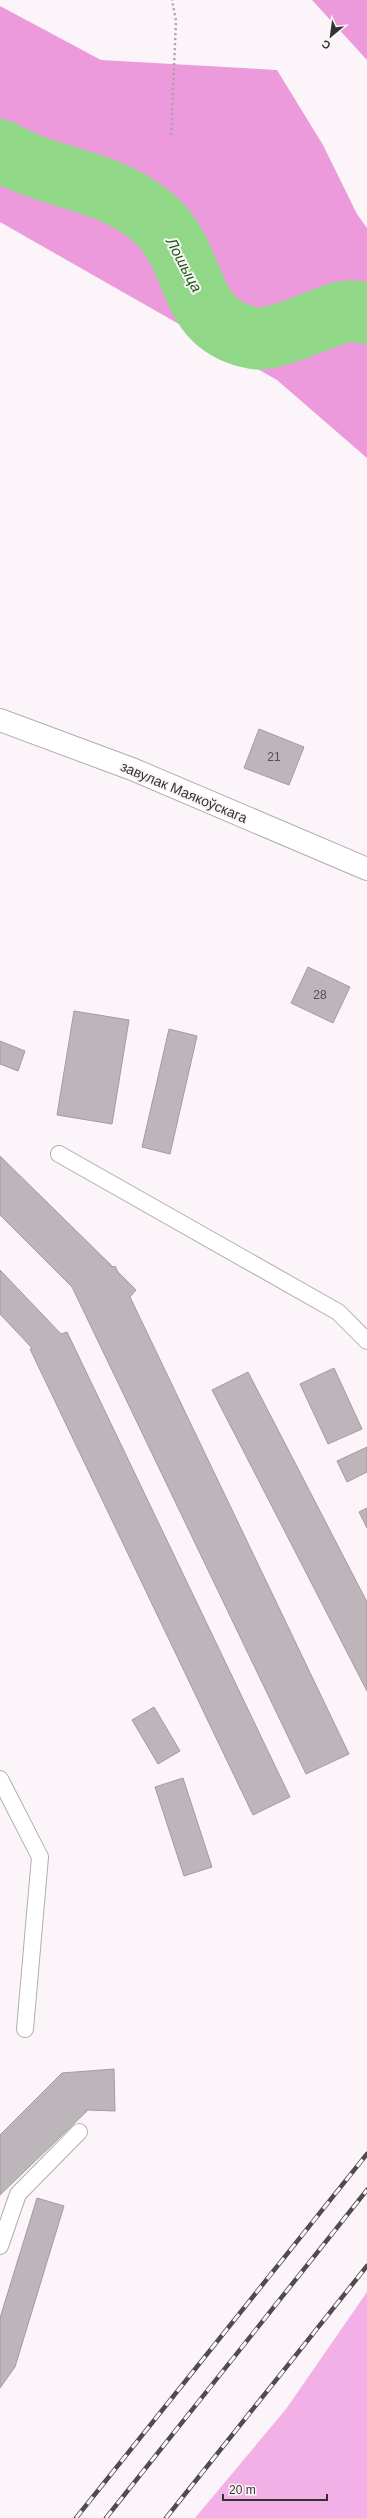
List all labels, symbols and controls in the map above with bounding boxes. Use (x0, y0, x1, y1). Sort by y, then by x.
north arrow (311, 16, 351, 56)
text: С (320, 38, 333, 52)
water label: Лошыца (163, 234, 206, 295)
house number: 21 (267, 750, 281, 764)
street label: завулак Маякоўскага (118, 758, 250, 826)
house number: 28 (313, 988, 327, 1002)
scale bar (223, 2476, 327, 2502)
text: 20 m (229, 2483, 256, 2497)

